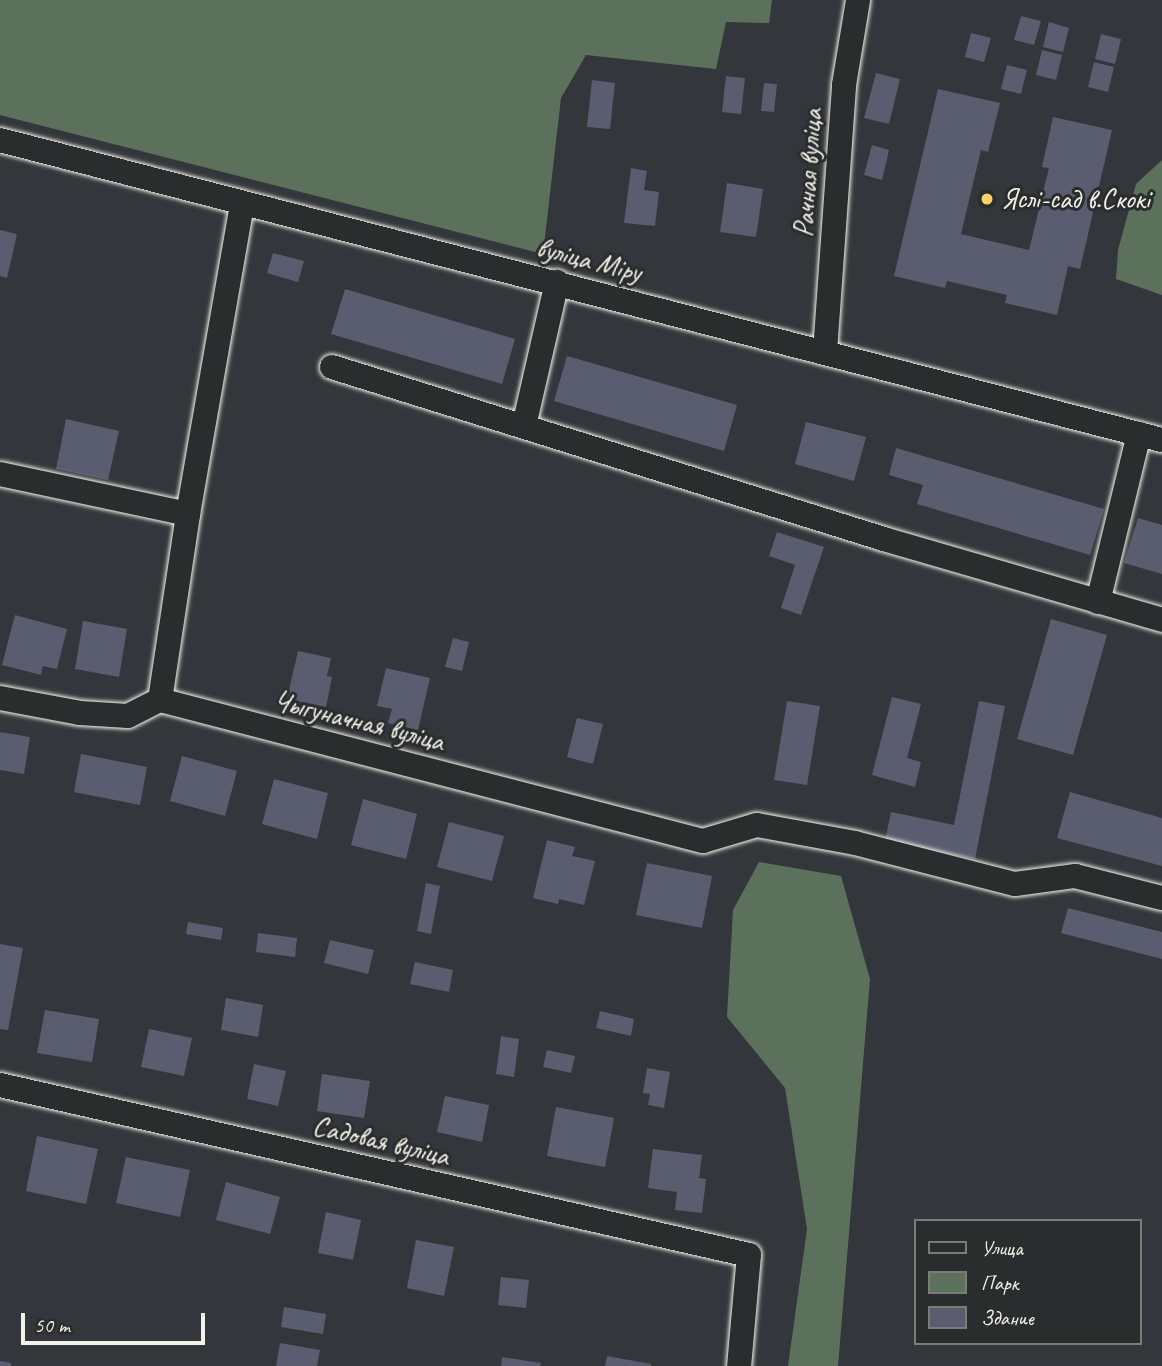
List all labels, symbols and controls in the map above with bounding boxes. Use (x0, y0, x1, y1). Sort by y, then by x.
street label: Рачная вуліца (787, 109, 829, 237)
place label: Яслі-сад в.Скокі (1001, 182, 1150, 216)
marker: Яслі-сад в.Скокі (979, 191, 995, 207)
street label: вуліца Міру (533, 231, 645, 289)
street label: Чыгуначная вуліца (271, 684, 447, 758)
street label: Садовая вуліца (310, 1109, 452, 1173)
legend (914, 1219, 1141, 1345)
text: Улица (981, 1235, 1023, 1261)
text: Парк (981, 1270, 1018, 1296)
scale bar (24, 1300, 208, 1344)
text: Здание (981, 1305, 1034, 1331)
text: 50 m (34, 1312, 70, 1338)

